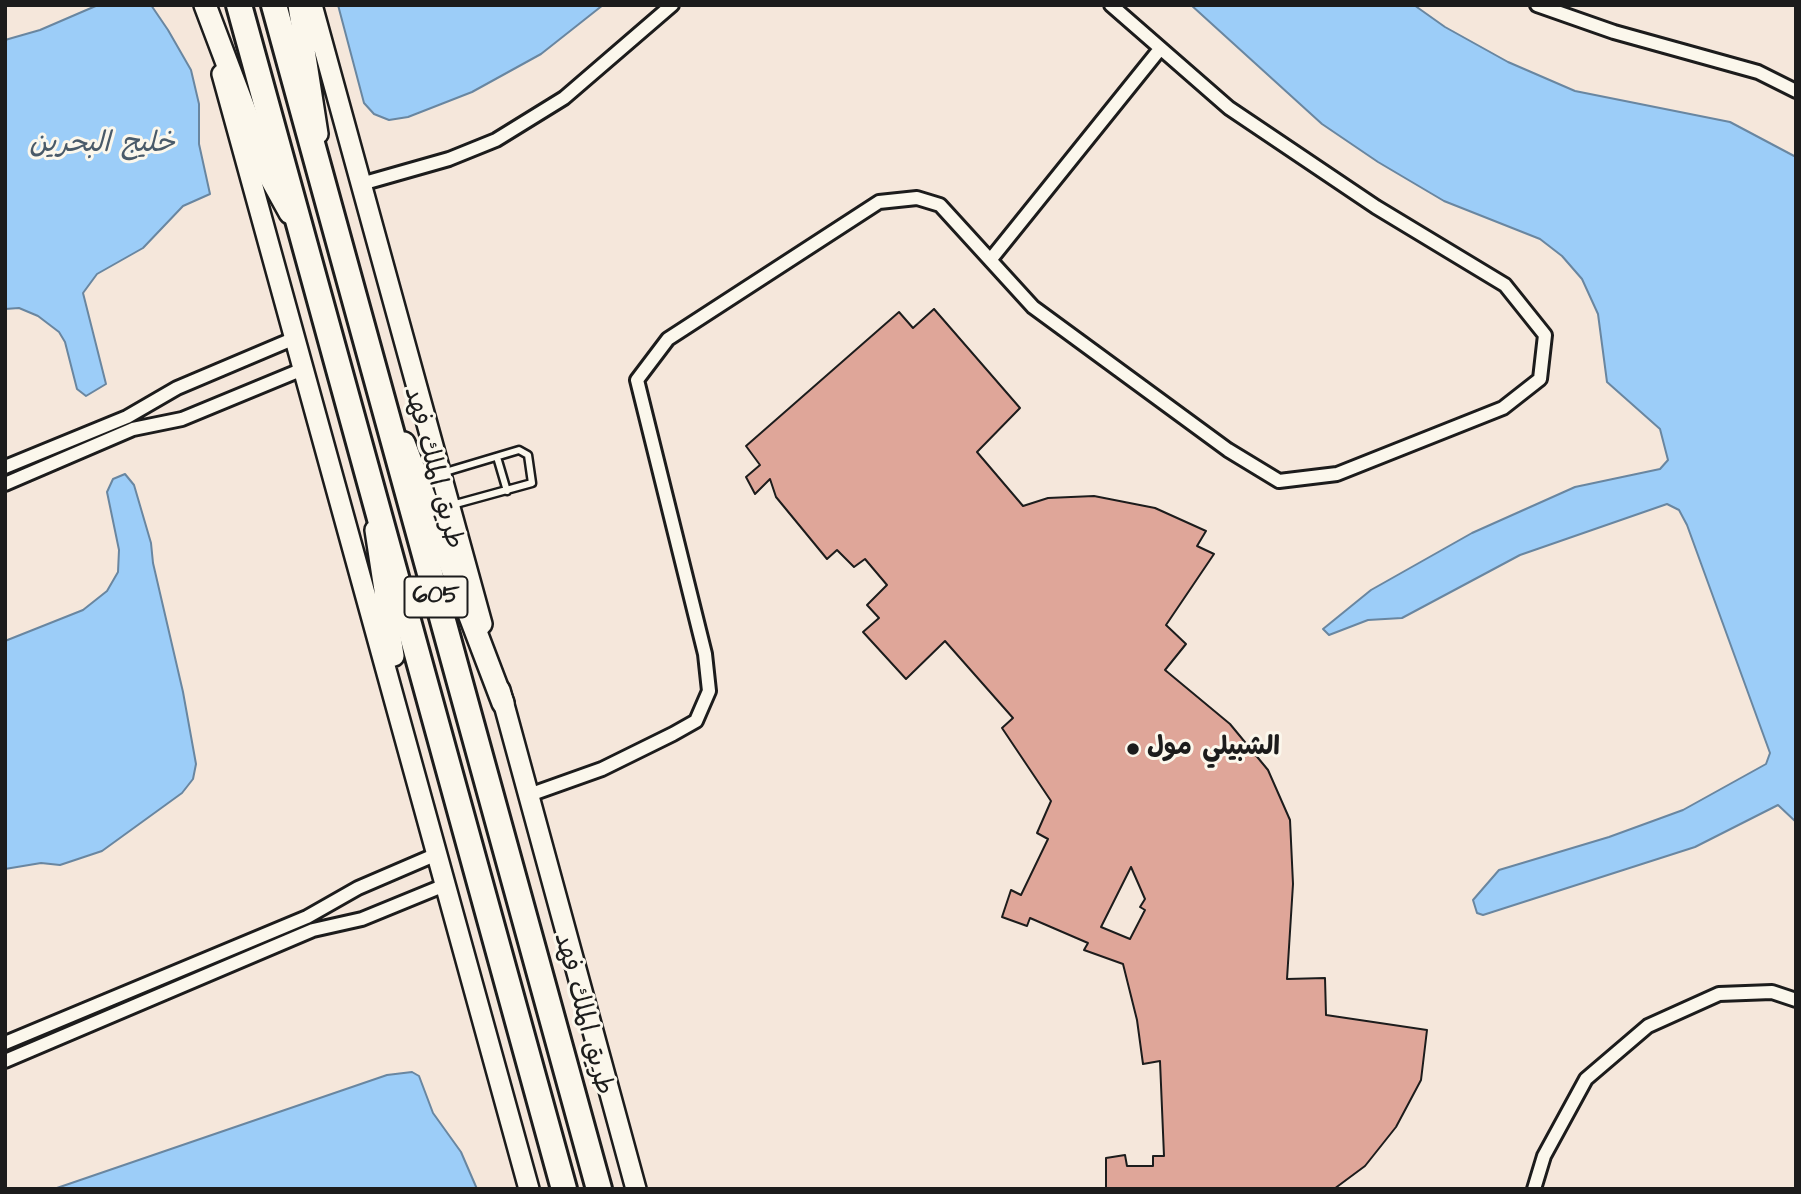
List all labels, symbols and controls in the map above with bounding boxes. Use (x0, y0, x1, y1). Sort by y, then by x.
water label: خليج البحرين (29, 128, 175, 162)
street label: طريق الملك فهد (395, 383, 469, 553)
road number: 605 (404, 576, 467, 618)
place label: الشبيلي مول (1147, 733, 1280, 765)
marker: الشبيلي مول (1125, 741, 1141, 757)
street label: طريق الملك فهد (545, 929, 619, 1099)

